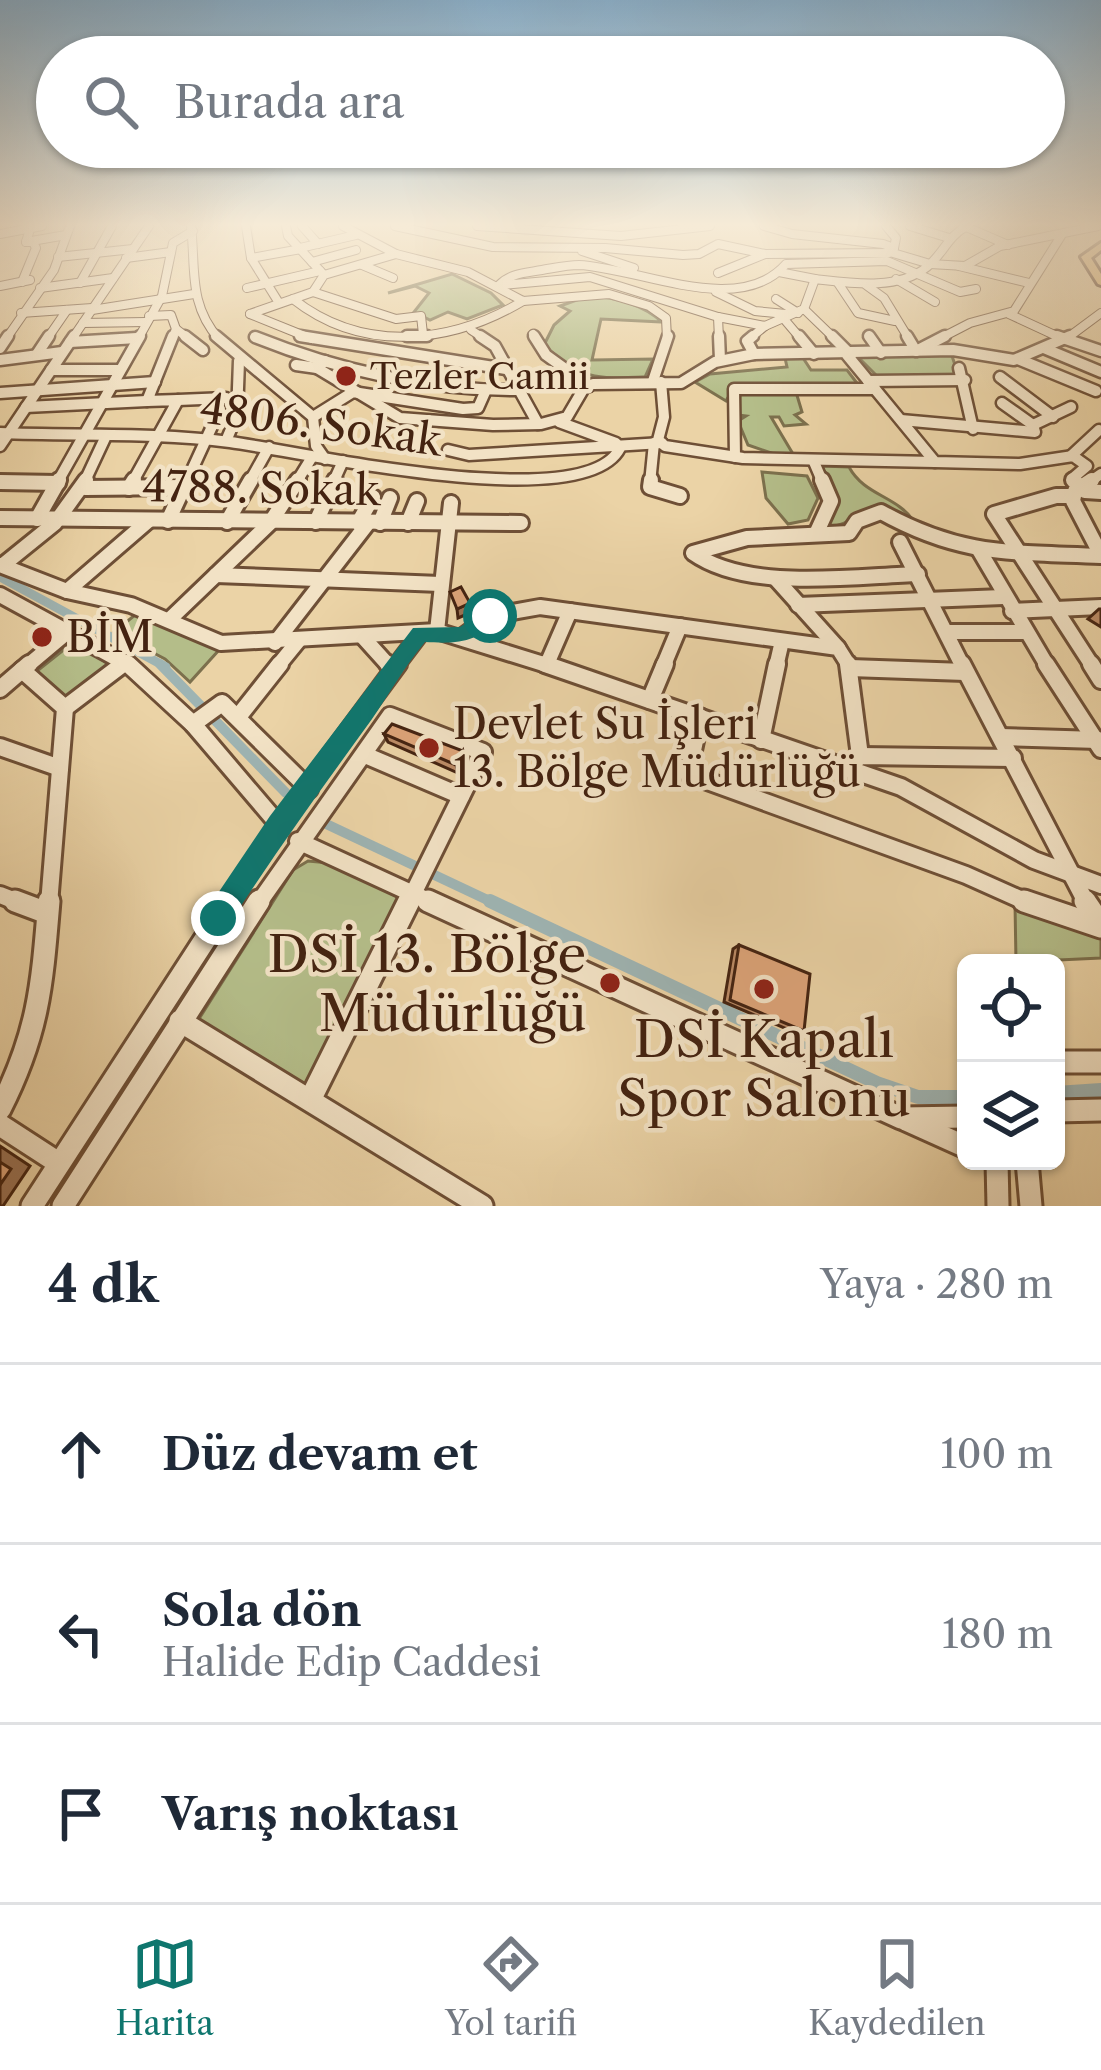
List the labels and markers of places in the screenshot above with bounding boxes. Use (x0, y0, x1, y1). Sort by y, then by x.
place label: Tezler Camii (370, 354, 589, 398)
marker: Tezler Camii (333, 363, 359, 389)
place label: BİM (66, 611, 153, 663)
marker: BİM (29, 624, 55, 650)
place label: Devlet Su İşleri 13. Bölge Müdürlüğü (453, 698, 860, 798)
marker: Devlet Su İşleri 13. Bölge Müdürlüğü (416, 735, 442, 761)
place label: DSİ 13. Bölge Müdürlüğü (268, 923, 586, 1044)
marker: DSİ 13. Bölge Müdürlüğü (597, 970, 623, 996)
marker: DSİ Kapalı Spor Salonu (751, 976, 777, 1002)
place label: DSİ Kapalı Spor Salonu (617, 1008, 911, 1129)

